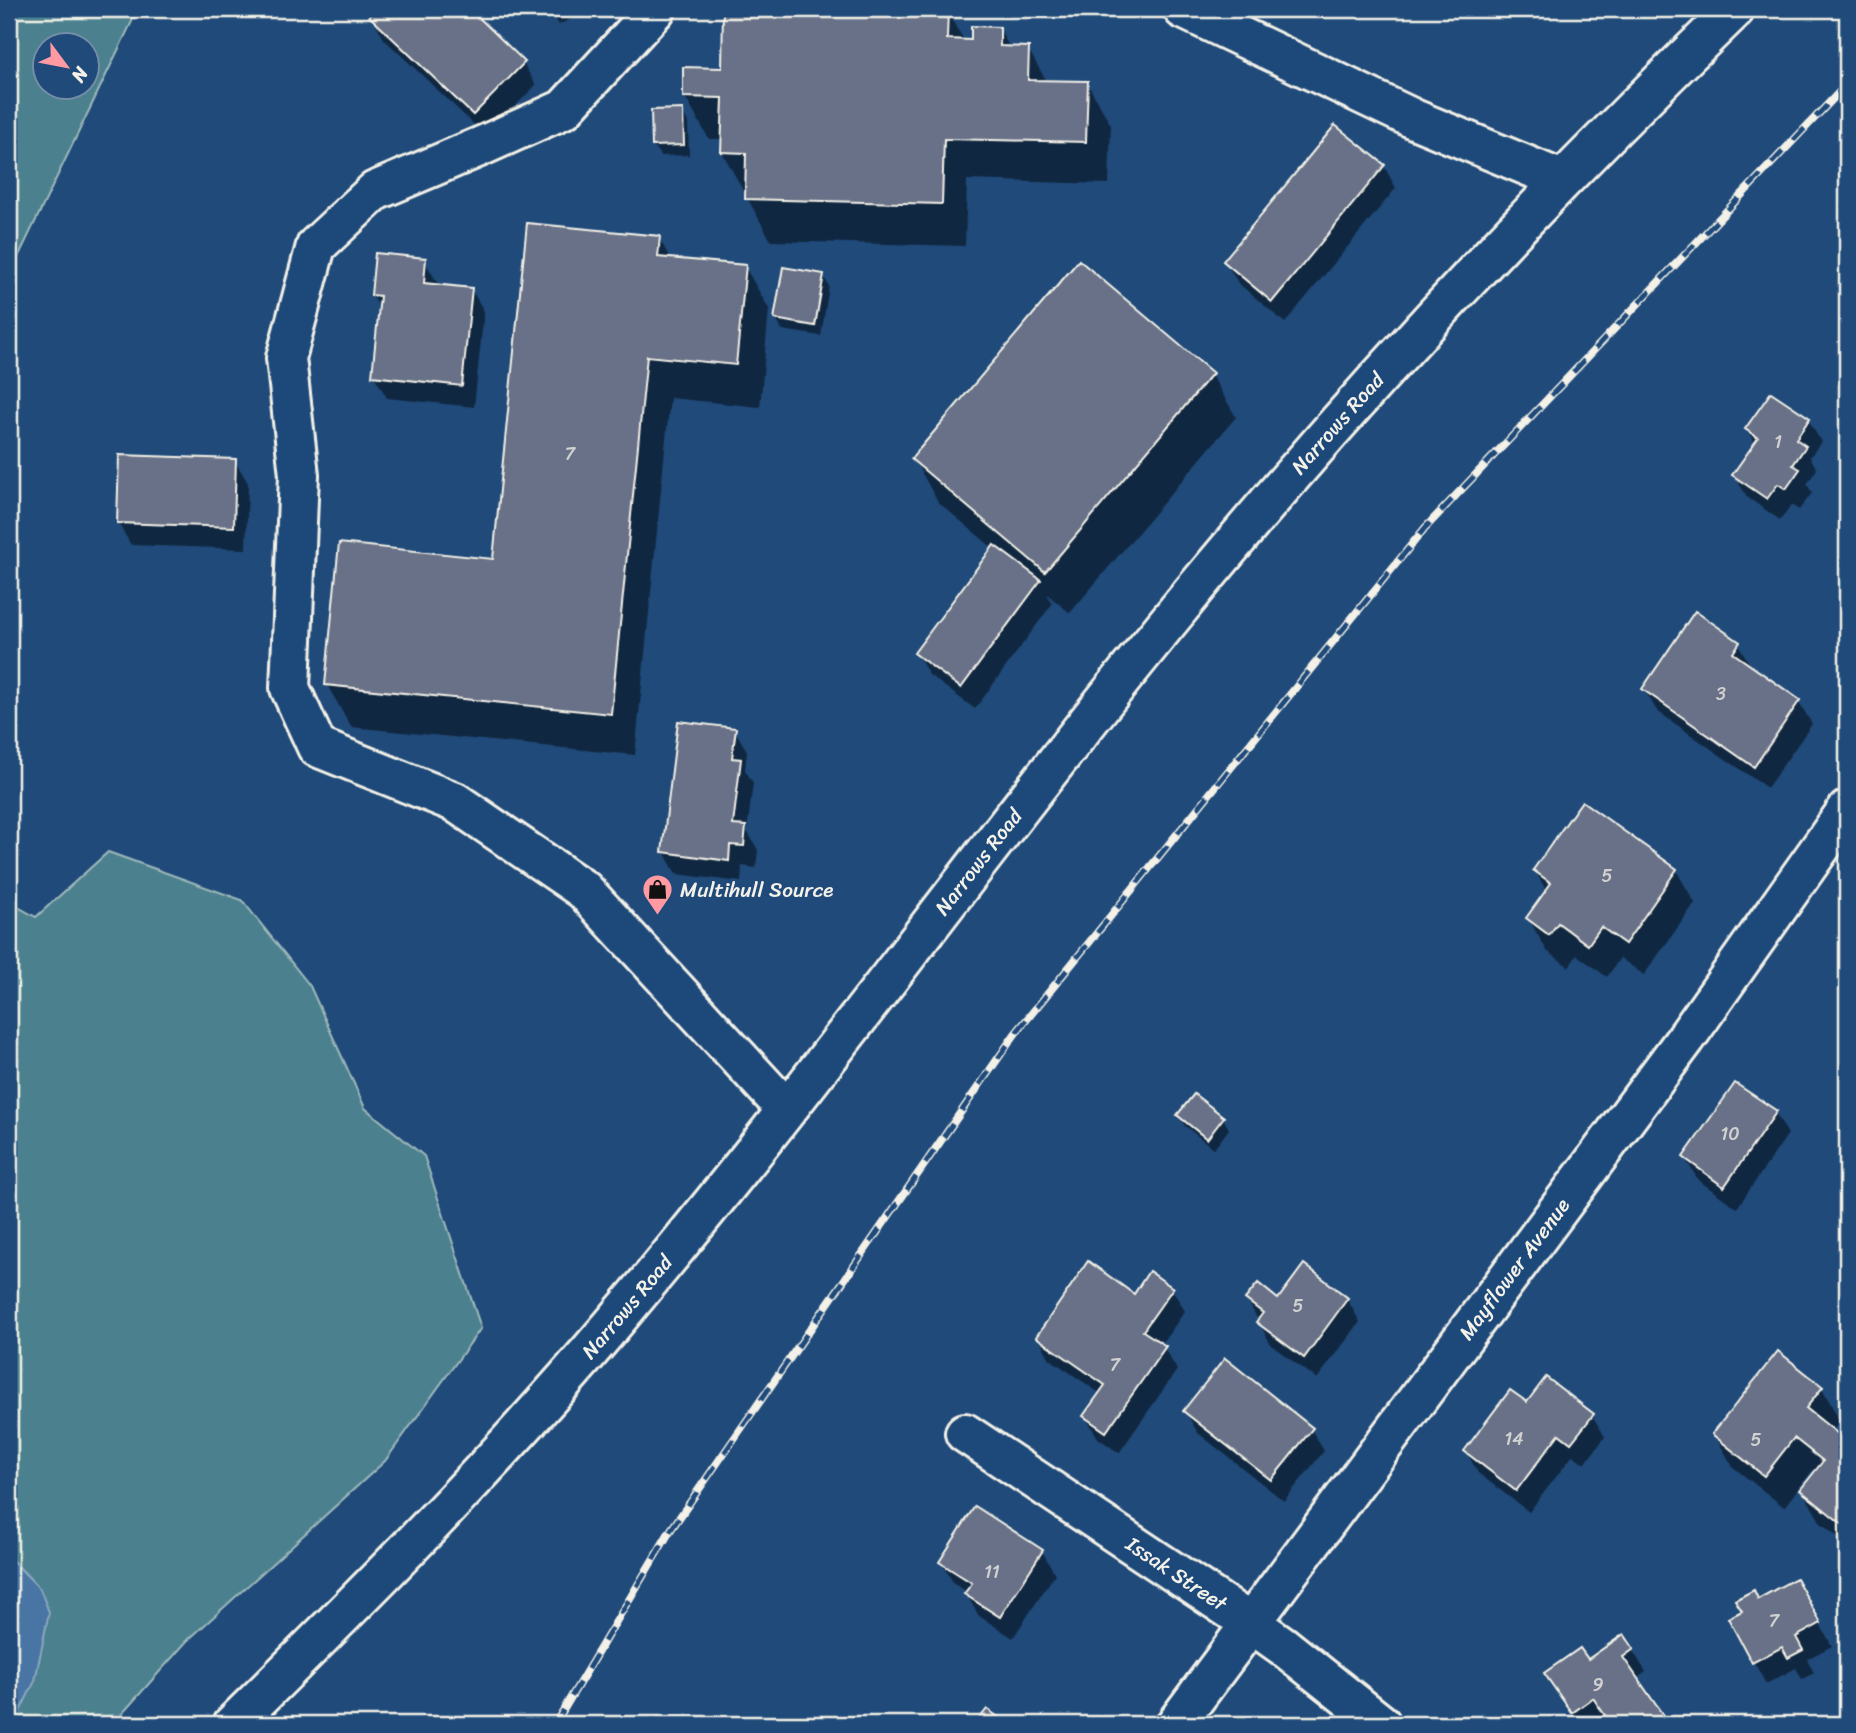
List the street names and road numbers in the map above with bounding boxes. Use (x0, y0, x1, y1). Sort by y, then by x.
street label: Narrows Road (1281, 362, 1395, 484)
street label: Narrows Road (924, 798, 1034, 924)
street label: Mayflower Avenue (1448, 1189, 1580, 1349)
street label: Narrows Road (571, 1244, 684, 1368)
street label: Issak Street (1117, 1525, 1236, 1622)

